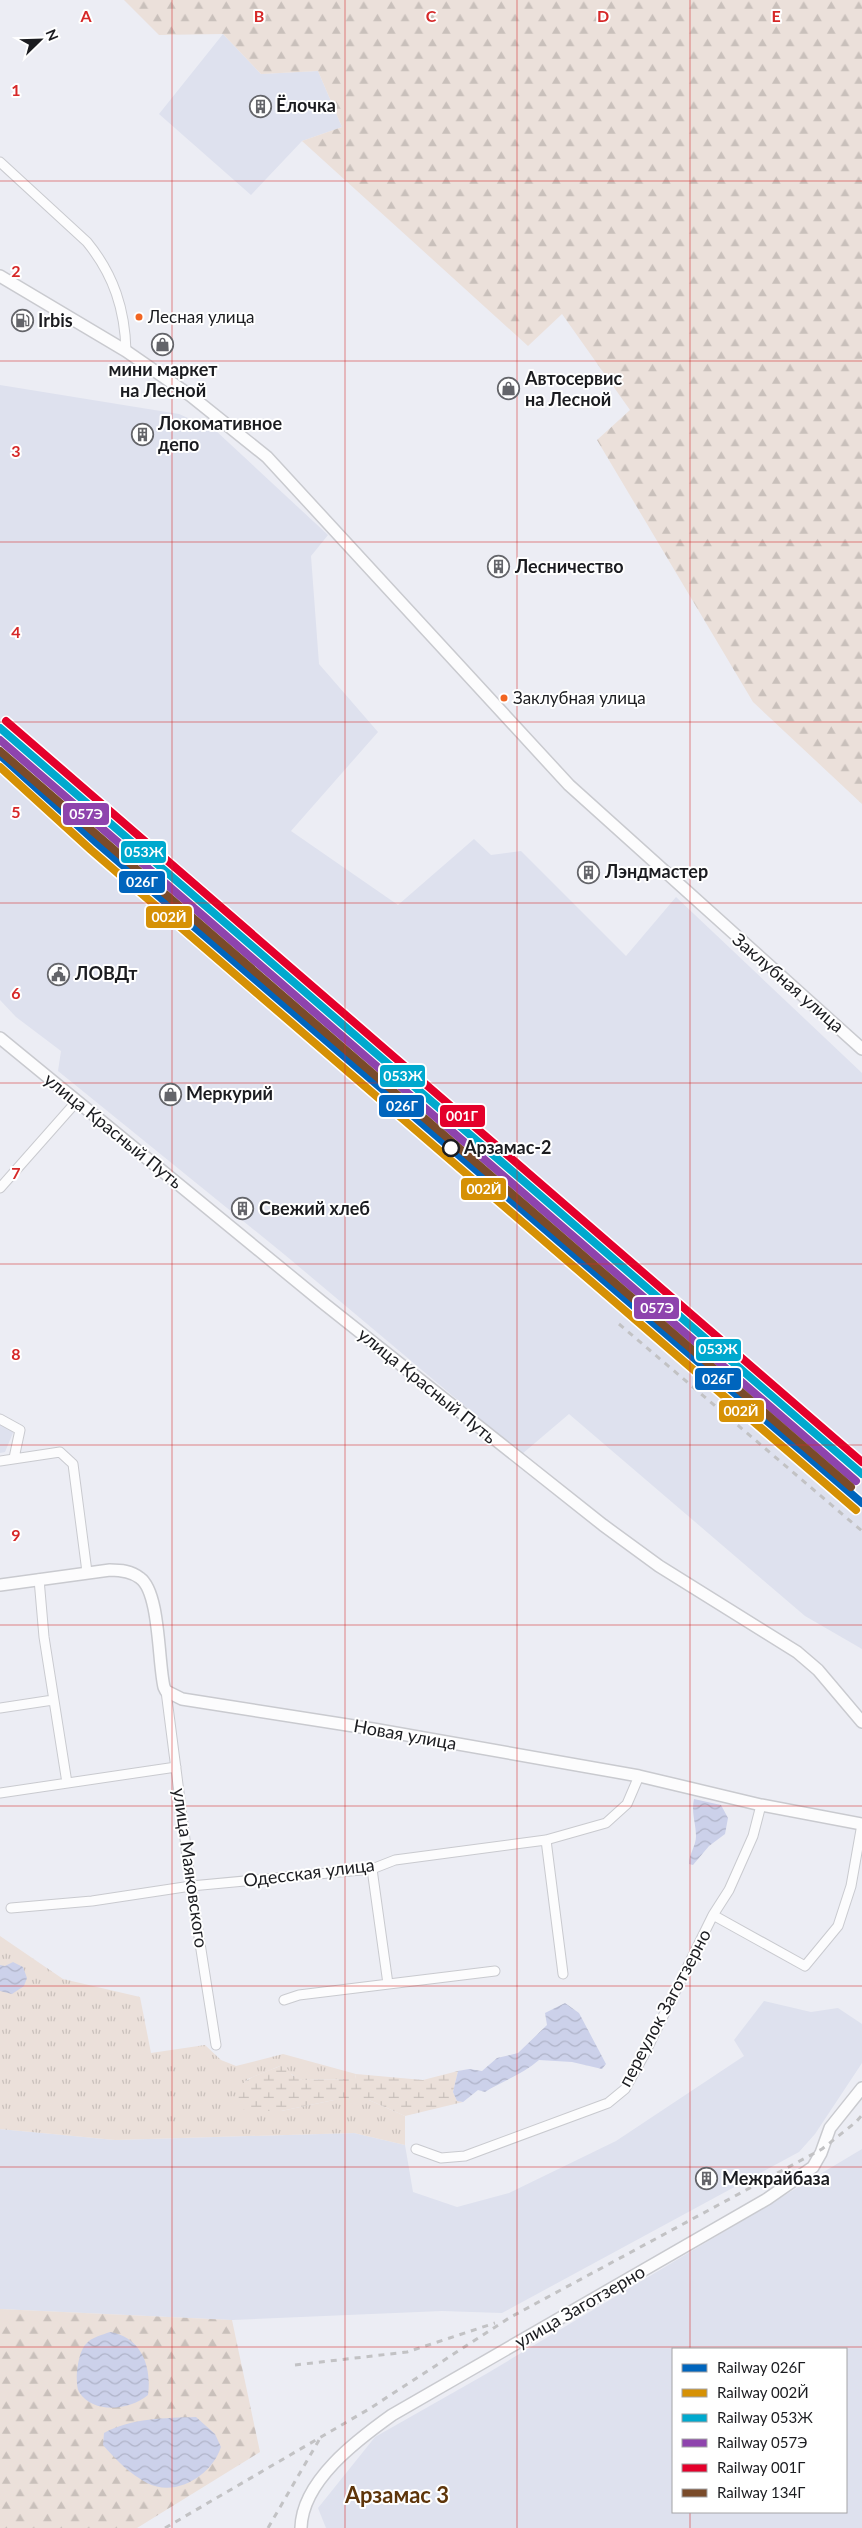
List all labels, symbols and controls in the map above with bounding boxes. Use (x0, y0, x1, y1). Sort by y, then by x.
text: A (79, 6, 92, 25)
text: B (254, 6, 264, 25)
text: C (426, 6, 437, 25)
text: D (597, 6, 609, 25)
text: E (771, 6, 781, 25)
north arrow (15, 15, 65, 65)
text: N (42, 26, 62, 43)
text: 1 (11, 80, 21, 99)
building icon: Ёлочка (248, 94, 272, 118)
place label: Ёлочка (276, 94, 336, 116)
text: 2 (11, 261, 21, 280)
place label: Лесная улица (147, 306, 254, 327)
fuel station icon: Irbis (10, 309, 34, 333)
place label: Irbis (38, 309, 73, 331)
marker: Лесная улица (134, 312, 144, 322)
shop icon: мини маркет на Лесной (151, 333, 175, 357)
place label: мини маркет на Лесной (109, 358, 218, 401)
place label: Автосервис на Лесной (524, 367, 623, 410)
shop icon: Автосервис на Лесной (497, 377, 521, 401)
place label: Локомативное депо (157, 412, 282, 455)
building icon: Локомативное депо (130, 422, 154, 446)
text: 3 (11, 441, 21, 460)
building icon: Лесничество (487, 555, 511, 579)
place label: Лесничество (514, 555, 624, 577)
text: 4 (11, 622, 21, 641)
place label: Заклубная улица (513, 687, 646, 708)
marker: Заклубная улица (499, 693, 509, 703)
text: 5 (11, 802, 21, 821)
line badge: 057Э (62, 802, 110, 826)
text: 057Э (69, 805, 103, 822)
line badge: 053Ж (120, 840, 167, 864)
text: 053Ж (124, 843, 164, 860)
building icon: Лэндмастер (577, 860, 601, 884)
place label: Лэндмастер (604, 860, 708, 882)
line badge: 026Г (118, 870, 166, 894)
text: 026Г (126, 873, 158, 890)
line badge: 002Й (145, 905, 193, 929)
text: 002Й (151, 908, 187, 925)
street label: Заклубная улица (728, 928, 849, 1037)
public building icon: ЛОВДт (47, 962, 71, 986)
place label: ЛОВДт (74, 962, 138, 984)
text: 6 (11, 983, 21, 1002)
line badge: 053Ж (379, 1064, 426, 1088)
text: 053Ж (383, 1067, 423, 1084)
street label: улица Красный Путь (40, 1068, 187, 1193)
shop icon: Меркурий (158, 1082, 182, 1106)
place label: Меркурий (186, 1082, 273, 1104)
line badge: 026Г (378, 1094, 425, 1118)
text: 026Г (386, 1097, 418, 1114)
line badge: 001Г (439, 1104, 486, 1128)
text: 001Г (446, 1107, 478, 1124)
place label: Арзамас-2 (463, 1136, 552, 1158)
marker: Арзамас-2 (442, 1139, 460, 1157)
text: 7 (11, 1163, 21, 1182)
line badge: 002Й (460, 1177, 507, 1201)
text: 002Й (466, 1180, 502, 1197)
building icon: Свежий хлеб (231, 1197, 255, 1221)
place label: Свежий хлеб (259, 1197, 370, 1219)
line badge: 057Э (633, 1296, 680, 1320)
text: 057Э (640, 1299, 674, 1316)
street label: улица Красный Путь (354, 1323, 501, 1448)
line badge: 053Ж (695, 1338, 742, 1362)
text: 053Ж (698, 1340, 738, 1357)
text: 8 (11, 1344, 21, 1363)
line badge: 026Г (694, 1367, 742, 1391)
text: 026Г (702, 1370, 734, 1387)
line badge: 002Й (718, 1399, 765, 1423)
text: 002Й (723, 1402, 759, 1419)
text: 9 (11, 1525, 21, 1544)
street label: Новая улица (352, 1714, 458, 1754)
street label: улица Маяковского (169, 1787, 213, 1949)
street label: Одесская улица (242, 1853, 376, 1891)
street label: переулок Заготзерно (613, 1925, 715, 2090)
building icon: Межрайбаза (694, 2167, 718, 2191)
place label: Межрайбаза (722, 2167, 830, 2189)
street label: улица Заготзерно (510, 2260, 649, 2352)
legend (672, 2348, 847, 2513)
text: Railway 026Г (717, 2358, 805, 2376)
text: Railway 002Й (717, 2383, 809, 2401)
text: Railway 053Ж (717, 2408, 813, 2426)
text: Railway 057Э (717, 2433, 807, 2451)
text: Railway 001Г (717, 2458, 805, 2476)
district label: Арзамас 3 (344, 2481, 449, 2508)
text: Railway 134Г (717, 2483, 805, 2501)

